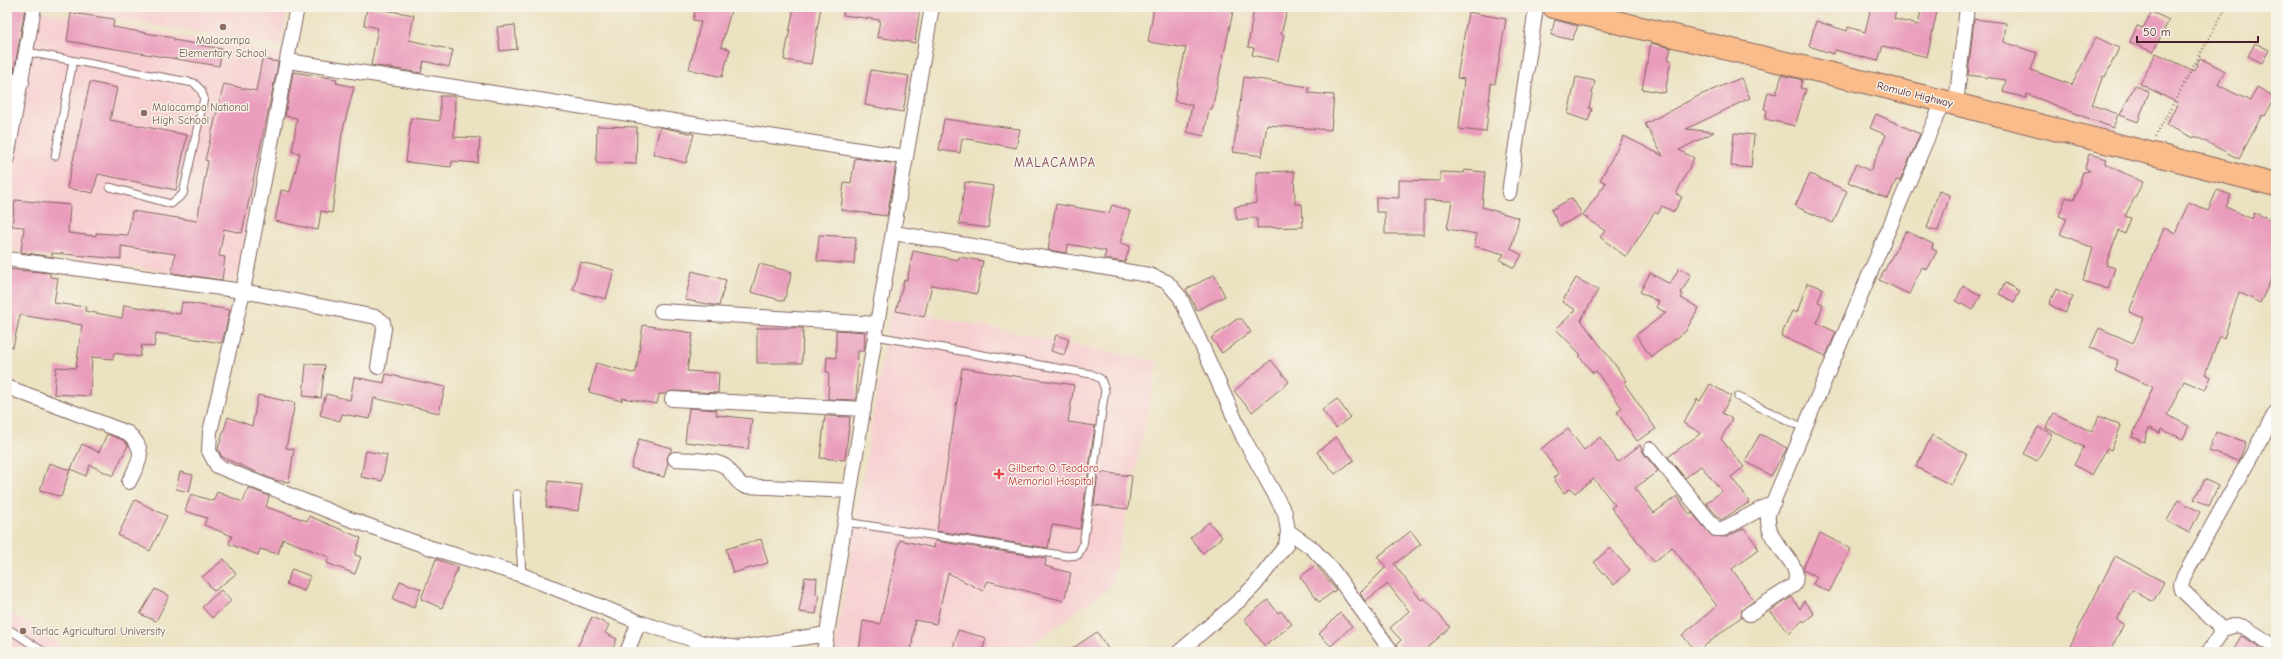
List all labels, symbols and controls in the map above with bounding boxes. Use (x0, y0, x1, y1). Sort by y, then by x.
scale bar (2137, 18, 2258, 44)
marker: Malacampa Elementary School (218, 22, 228, 32)
text: 50 m (2143, 25, 2171, 39)
place label: Malacampa Elementary School (179, 34, 267, 60)
street label: Romulo Highway (1875, 79, 1954, 110)
place label: Malacampa National High School (152, 101, 249, 127)
marker: Malacampa National High School (139, 108, 149, 118)
district label: MALACAMPA (1014, 155, 1096, 170)
place label: Gilberto O. Teodoro Memorial Hospital (1008, 462, 1099, 488)
marker: Gilberto O. Teodoro Memorial Hospital (993, 468, 1005, 480)
place label: Tarlac Agricultural University (31, 625, 166, 638)
marker: Tarlac Agricultural University (18, 626, 28, 636)

